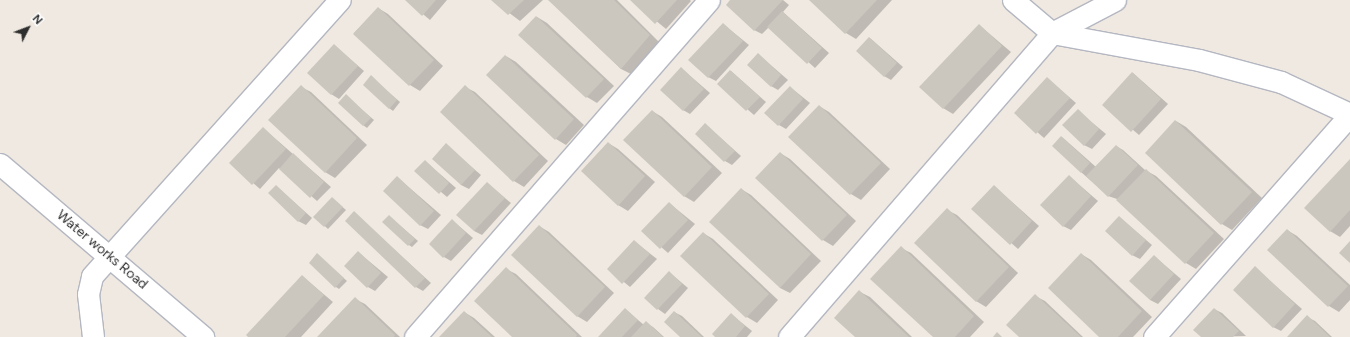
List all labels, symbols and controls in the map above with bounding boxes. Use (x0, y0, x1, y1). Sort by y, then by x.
north arrow (8, 8, 48, 48)
text: N (30, 12, 45, 27)
street label: Water works Road (53, 207, 151, 293)

